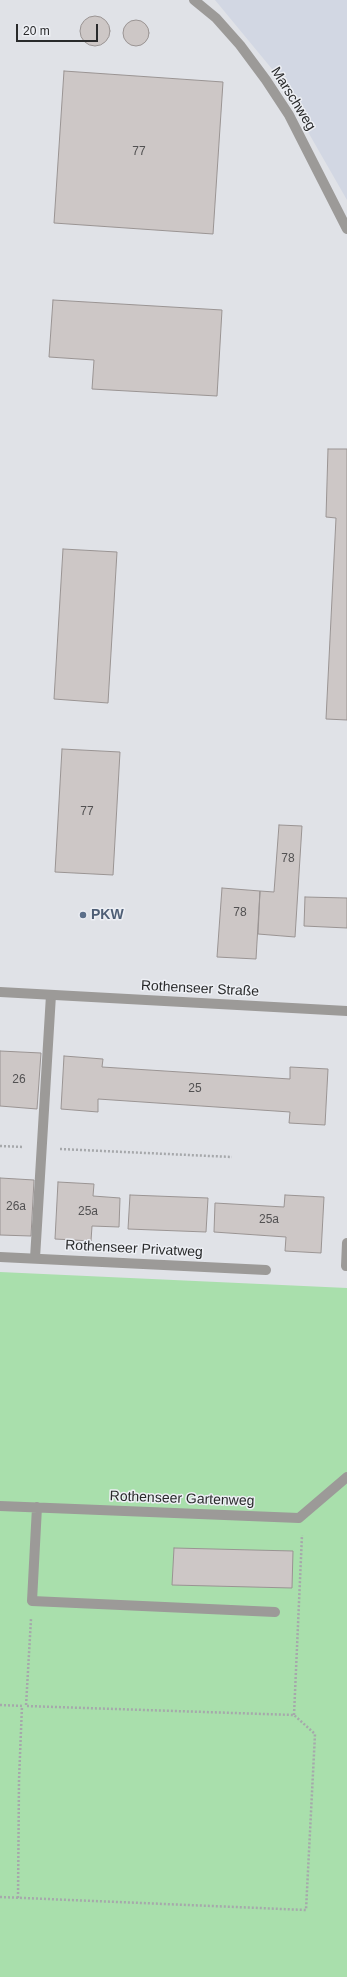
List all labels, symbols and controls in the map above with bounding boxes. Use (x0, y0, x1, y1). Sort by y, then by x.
scale bar (18, 16, 100, 42)
text: 20 m (23, 24, 50, 38)
street label: Marschweg (267, 64, 319, 134)
house number: 77 (132, 145, 146, 159)
house number: 77 (80, 805, 94, 819)
house number: 78 (281, 852, 295, 866)
house number: 78 (233, 906, 247, 920)
place label: PKW (91, 907, 124, 923)
marker: PKW (78, 910, 88, 920)
street label: Rothenseer Straße (141, 978, 259, 1000)
house number: 26 (12, 1073, 26, 1087)
house number: 25 (188, 1082, 202, 1096)
house number: 26a (6, 1200, 26, 1214)
house number: 25a (78, 1205, 98, 1219)
house number: 25a (259, 1213, 279, 1227)
street label: Rothenseer Privatweg (65, 1237, 203, 1261)
street label: Rothenseer Gartenweg (109, 1488, 255, 1510)

